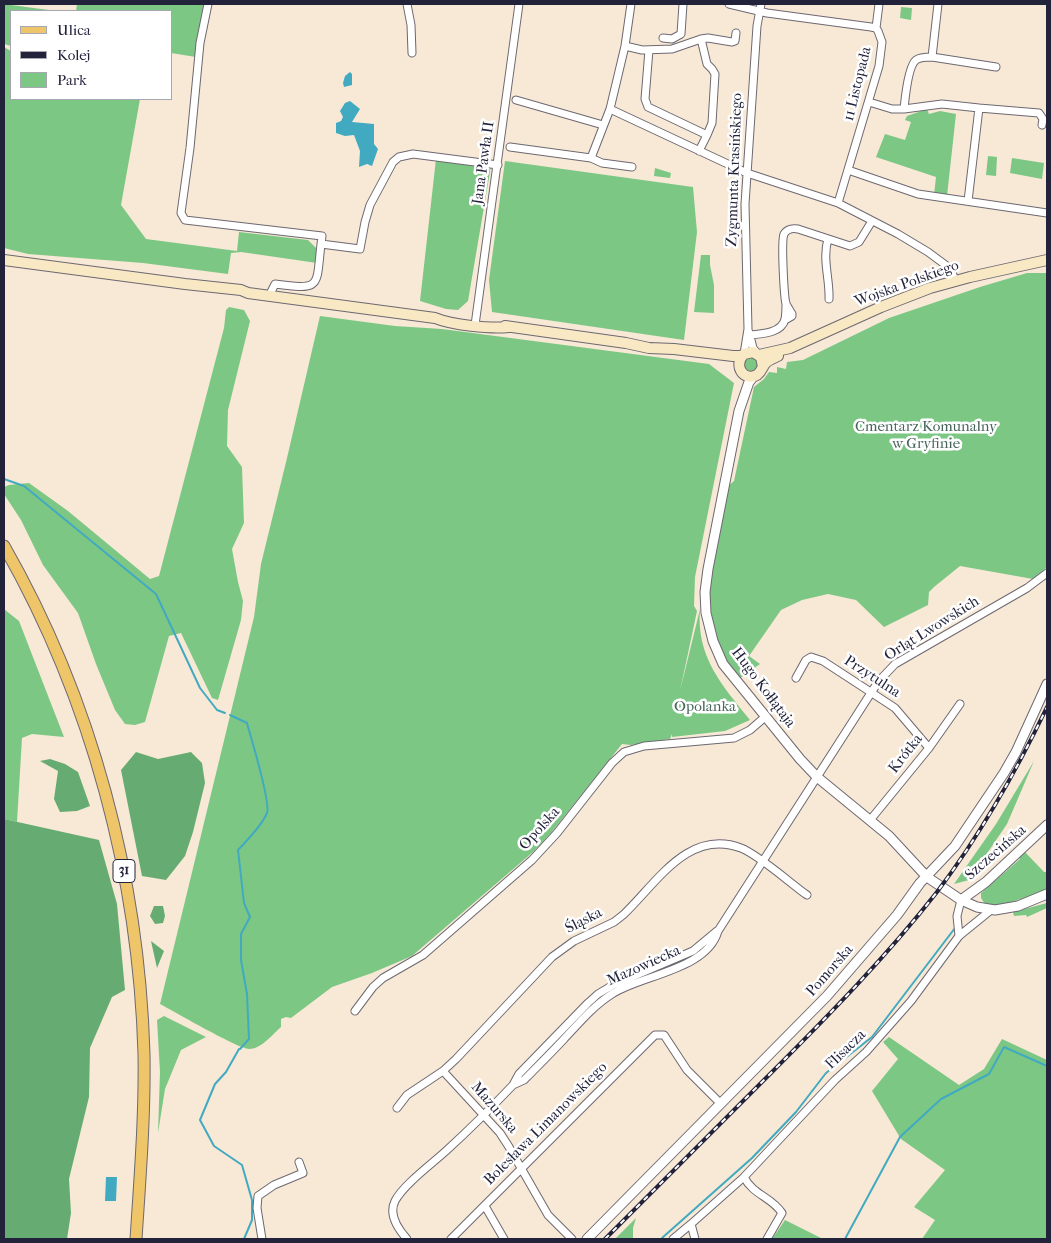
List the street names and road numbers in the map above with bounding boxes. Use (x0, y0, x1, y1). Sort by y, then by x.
street label: 11 Listopada (840, 45, 876, 123)
street label: Zygmunta Krasińskiego (723, 93, 747, 247)
street label: Jana Pawła II (469, 120, 499, 206)
street label: Wojska Polskiego (853, 257, 961, 311)
street label: Orląt Lwowskich (881, 593, 983, 665)
street label: Hugo Kołłątaja (727, 644, 799, 732)
street label: Przytulna (840, 652, 904, 702)
street label: Krótka (885, 731, 927, 777)
street label: Opolska (516, 804, 564, 854)
street label: Szczecińska (962, 822, 1030, 884)
road number: 31 (113, 859, 135, 882)
street label: Śląska (563, 904, 605, 938)
street label: Pomorska (803, 941, 857, 1001)
street label: Mazowiecka (604, 942, 684, 990)
street label: Flisacza (822, 1026, 870, 1074)
street label: Bolesława Limanowskiego (481, 1059, 611, 1189)
street label: Mazurska (467, 1079, 521, 1137)

